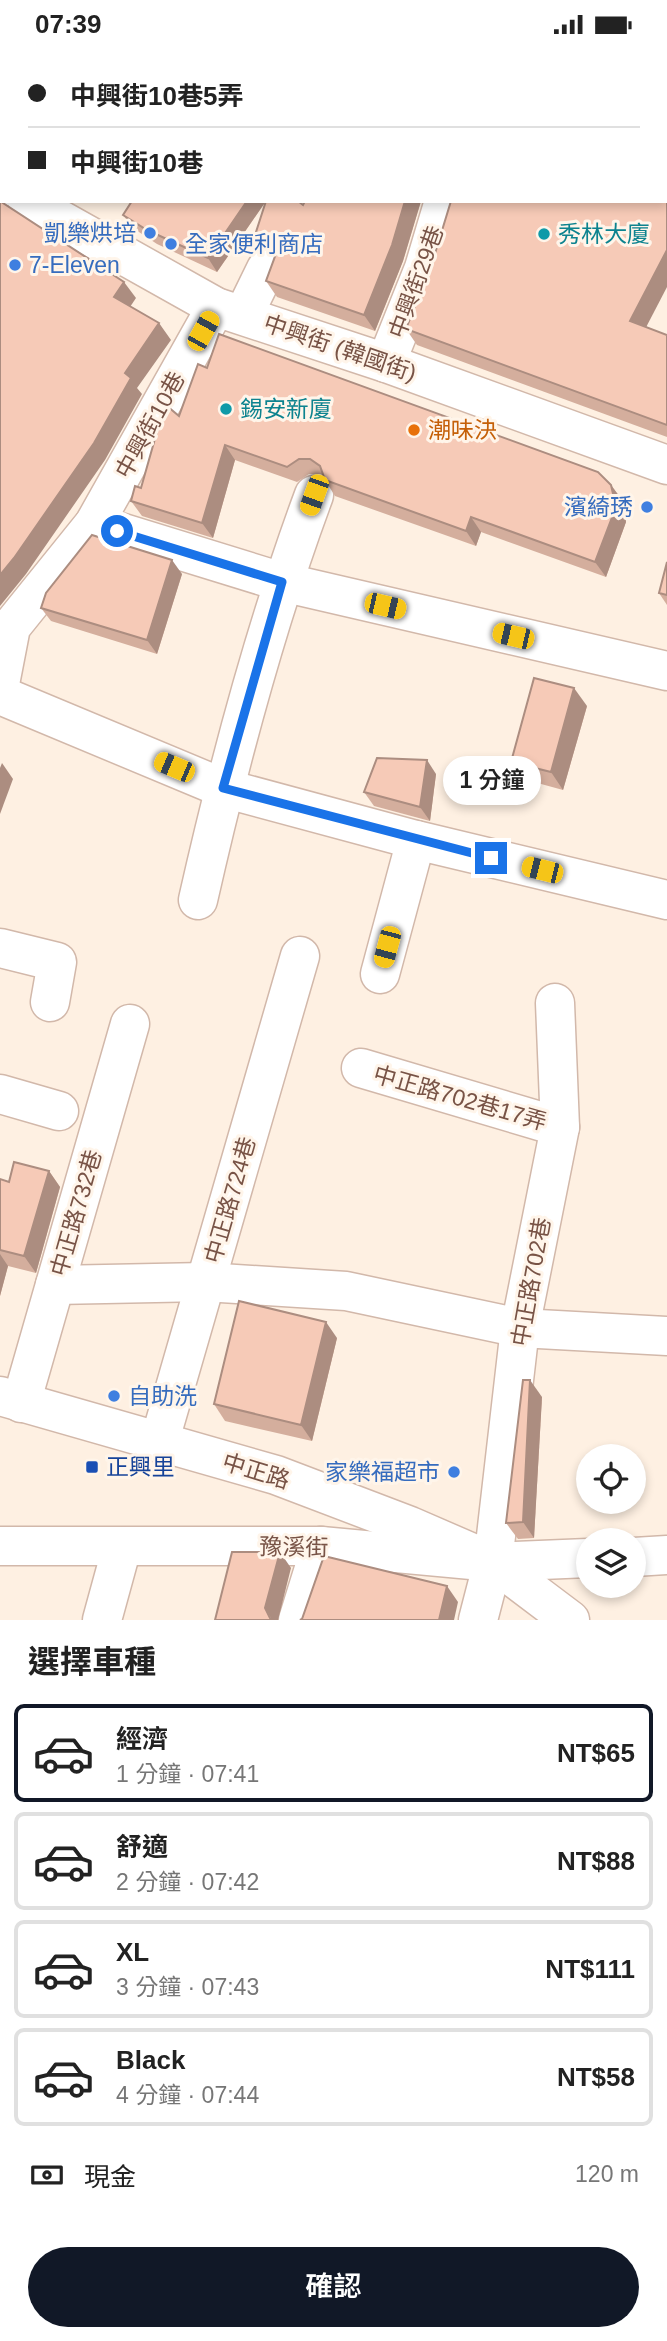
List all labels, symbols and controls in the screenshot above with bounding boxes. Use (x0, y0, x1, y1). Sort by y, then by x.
text: 07:39 (35, 9, 102, 39)
text: 中興街10巷5弄 (70, 81, 243, 111)
text: 中興街10巷 (70, 148, 203, 178)
place label: 凱樂烘培 (44, 220, 136, 246)
place label: 秀林大廈 (558, 221, 650, 247)
street label: 中興街29巷 (384, 222, 448, 342)
marker: 凱樂烘培 (142, 225, 158, 241)
marker: 秀林大廈 (536, 226, 552, 242)
place label: 全家便利商店 (185, 231, 323, 257)
marker: 全家便利商店 (163, 236, 179, 252)
place label: 7-Eleven (29, 252, 120, 278)
marker: 7-Eleven (7, 257, 23, 273)
car (184, 308, 223, 354)
street label: 中興街 (韓國街) (260, 310, 420, 386)
street label: 中興街10巷 (110, 367, 190, 483)
place label: 錫安新廈 (240, 396, 332, 422)
marker: 錫安新廈 (218, 401, 234, 417)
place label: 潮味決 (428, 417, 497, 443)
marker: 潮味決 (406, 422, 422, 438)
car (297, 472, 332, 518)
place label: 濱綺琇 (564, 494, 633, 520)
marker: 濱綺琇 (639, 499, 655, 515)
route start (101, 515, 133, 547)
car (363, 591, 408, 621)
car (491, 621, 536, 651)
car (151, 749, 198, 785)
callout: 1 分鐘 (442, 757, 540, 805)
text: 1 分鐘 (459, 767, 525, 793)
route end (475, 842, 507, 874)
car (520, 855, 565, 885)
car (372, 924, 403, 970)
street label: 中正路702巷17弄 (370, 1061, 550, 1135)
street label: 中正路724巷 (200, 1134, 260, 1266)
street label: 中正路732巷 (46, 1147, 106, 1279)
street label: 中正路702巷 (507, 1216, 555, 1348)
place label: 自助洗 (128, 1383, 197, 1409)
marker: 自助洗 (106, 1388, 122, 1404)
map controls (576, 1444, 646, 1598)
button: locate (576, 1444, 646, 1514)
street label: 中正路 (219, 1448, 293, 1494)
place label: 正興里 (106, 1454, 175, 1480)
marker: 正興里 (84, 1459, 100, 1475)
place label: 家樂福超市 (325, 1459, 440, 1485)
marker: 家樂福超市 (446, 1464, 462, 1480)
button: layers (576, 1528, 646, 1598)
street label: 豫溪街 (259, 1533, 329, 1561)
text: 選擇車種 (28, 1644, 156, 1680)
icon: car (32, 1722, 95, 1785)
text: 經濟 (116, 1724, 168, 1754)
text: NT$65 (557, 1738, 635, 1768)
text: 1 分鐘 · 07:41 (116, 1761, 259, 1787)
icon: car (32, 1830, 95, 1893)
text: 舒適 (116, 1832, 168, 1862)
text: NT$88 (557, 1846, 635, 1876)
text: 2 分鐘 · 07:42 (116, 1869, 259, 1895)
text: XL (116, 1937, 149, 1967)
icon: car (32, 1938, 95, 2001)
text: NT$111 (545, 1954, 635, 1984)
text: 3 分鐘 · 07:43 (116, 1974, 259, 2000)
text: Black (116, 2045, 185, 2075)
icon: car (32, 2046, 95, 2109)
text: NT$58 (557, 2062, 635, 2092)
text: 4 分鐘 · 07:44 (116, 2082, 259, 2108)
icon: cash (28, 2156, 66, 2194)
text: 120 m (575, 2161, 639, 2187)
text: 現金 (84, 2162, 136, 2192)
button: 確認 (28, 2247, 639, 2327)

